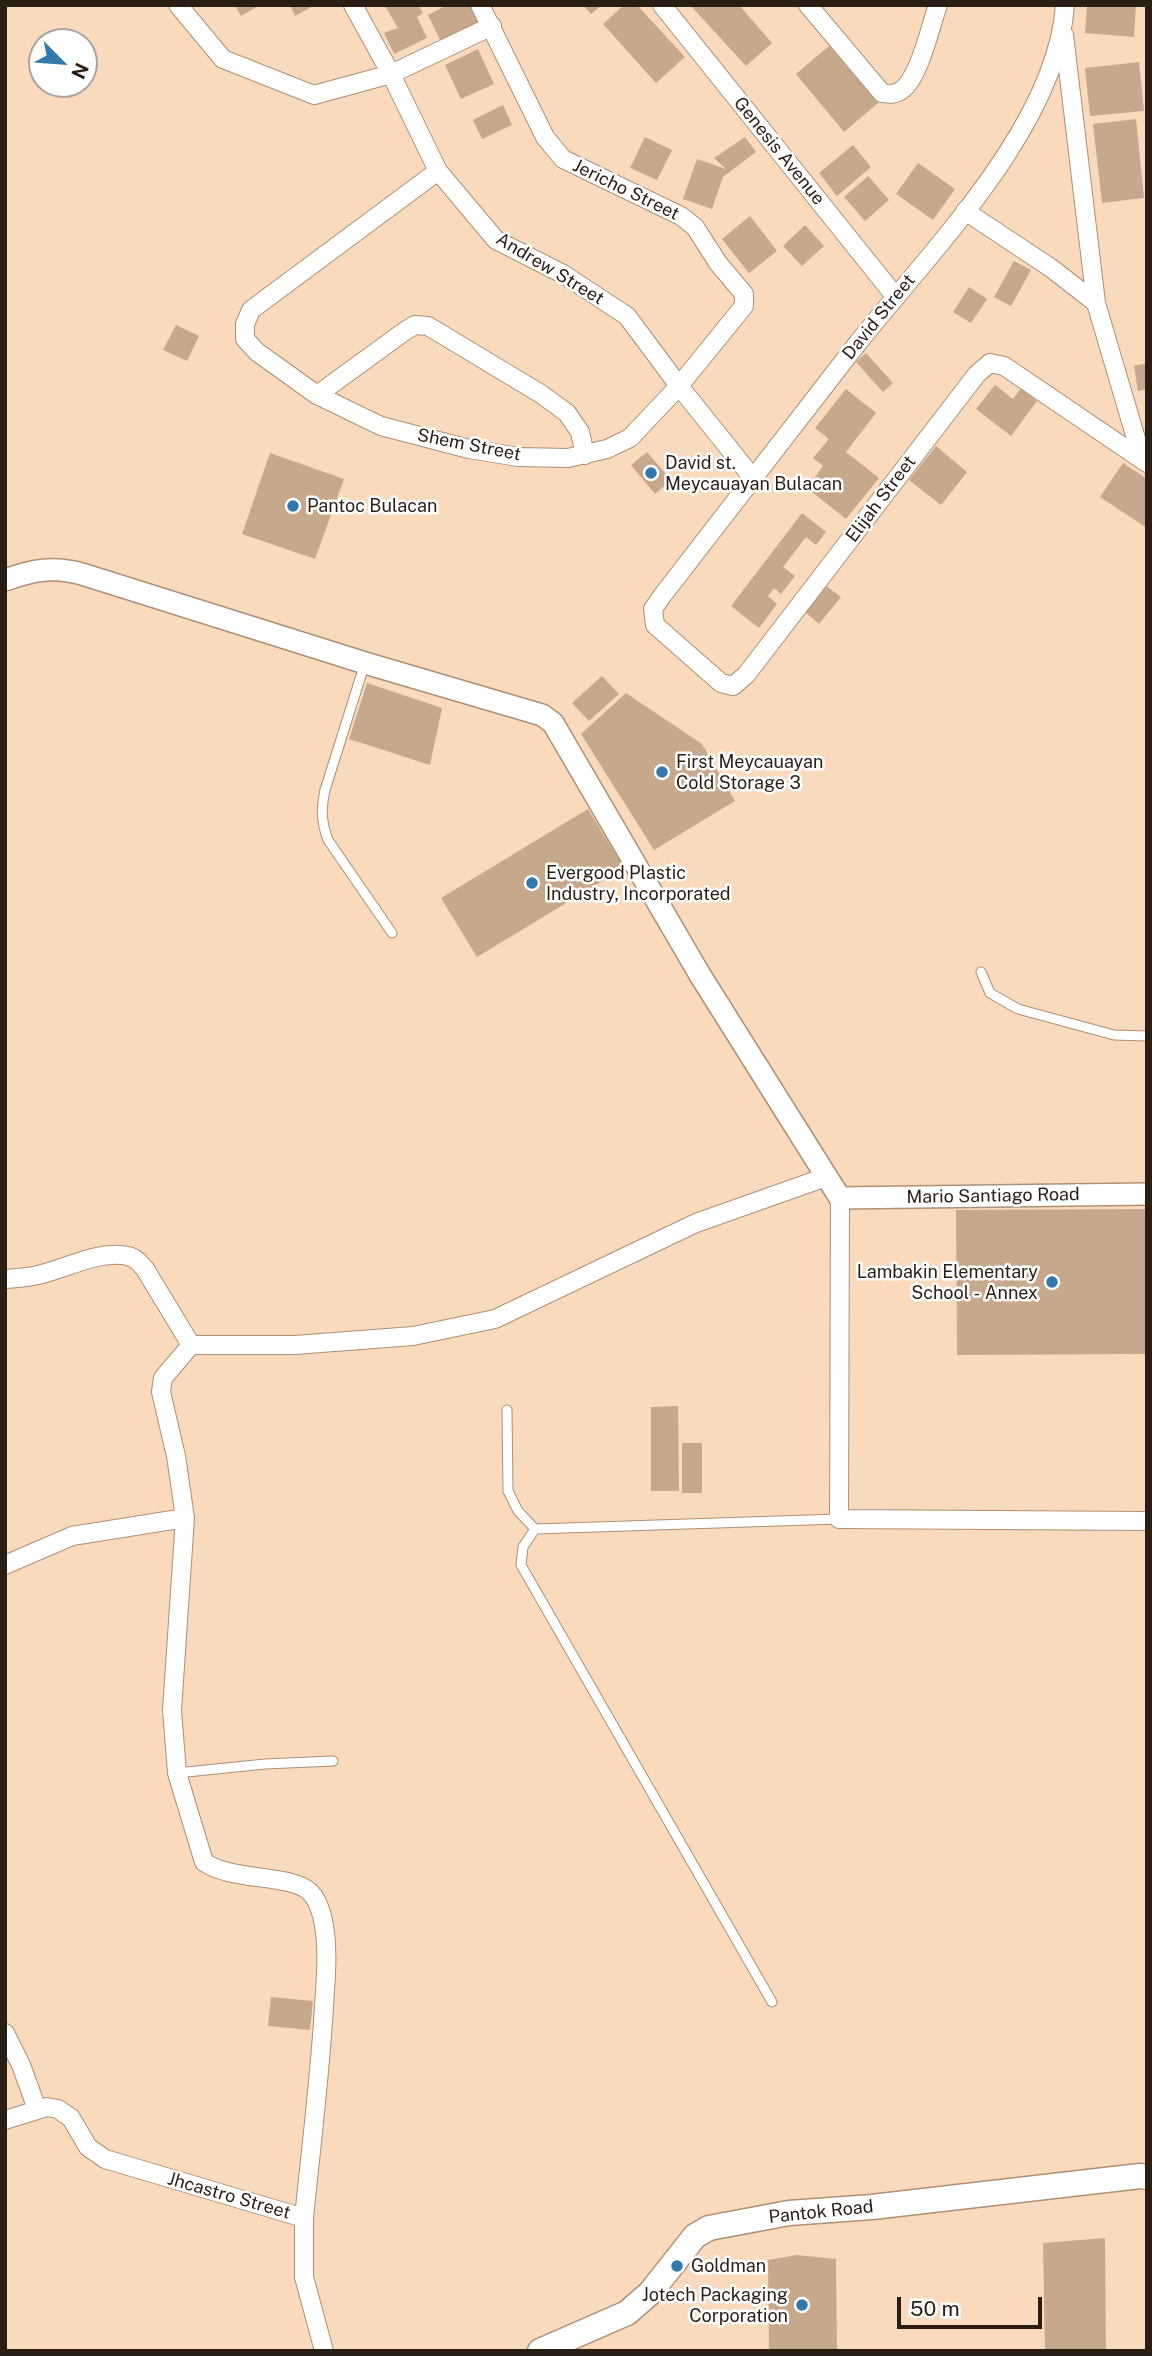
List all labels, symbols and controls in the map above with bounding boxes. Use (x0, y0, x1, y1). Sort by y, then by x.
north arrow (28, 28, 98, 98)
text: N (67, 60, 93, 82)
street label: Genesis Avenue (729, 93, 829, 209)
street label: Jericho Street (569, 155, 683, 225)
street label: Andrew Street (492, 228, 608, 310)
street label: David Street (838, 270, 920, 364)
street label: Shem Street (415, 424, 523, 466)
street label: Elijah Street (841, 451, 921, 547)
place label: David st. Meycauayan Bulacan (665, 452, 842, 494)
marker: David st. Meycauayan Bulacan (643, 465, 659, 481)
place label: Pantoc Bulacan (307, 495, 437, 517)
marker: Pantoc Bulacan (285, 498, 301, 514)
place label: First Meycauayan Cold Storage 3 (676, 751, 823, 794)
marker: First Meycauayan Cold Storage 3 (654, 764, 670, 780)
place label: Evergood Plastic Industry, Incorporated (546, 862, 731, 904)
marker: Evergood Plastic Industry, Incorporated (524, 875, 540, 891)
street label: Mario Santiago Road (906, 1184, 1080, 1208)
place label: Lambakin Elementary School - Annex (857, 1261, 1038, 1304)
marker: Lambakin Elementary School - Annex (1044, 1274, 1060, 1290)
street label: Jhcastro Street (165, 2168, 293, 2224)
street label: Pantok Road (768, 2196, 874, 2228)
place label: Goldman (691, 2255, 766, 2277)
marker: Goldman (669, 2258, 685, 2274)
scale bar (900, 2282, 1045, 2326)
place label: Jotech Packaging Corporation (642, 2284, 788, 2326)
text: 50 m (910, 2296, 960, 2321)
marker: Jotech Packaging Corporation (794, 2297, 810, 2313)

